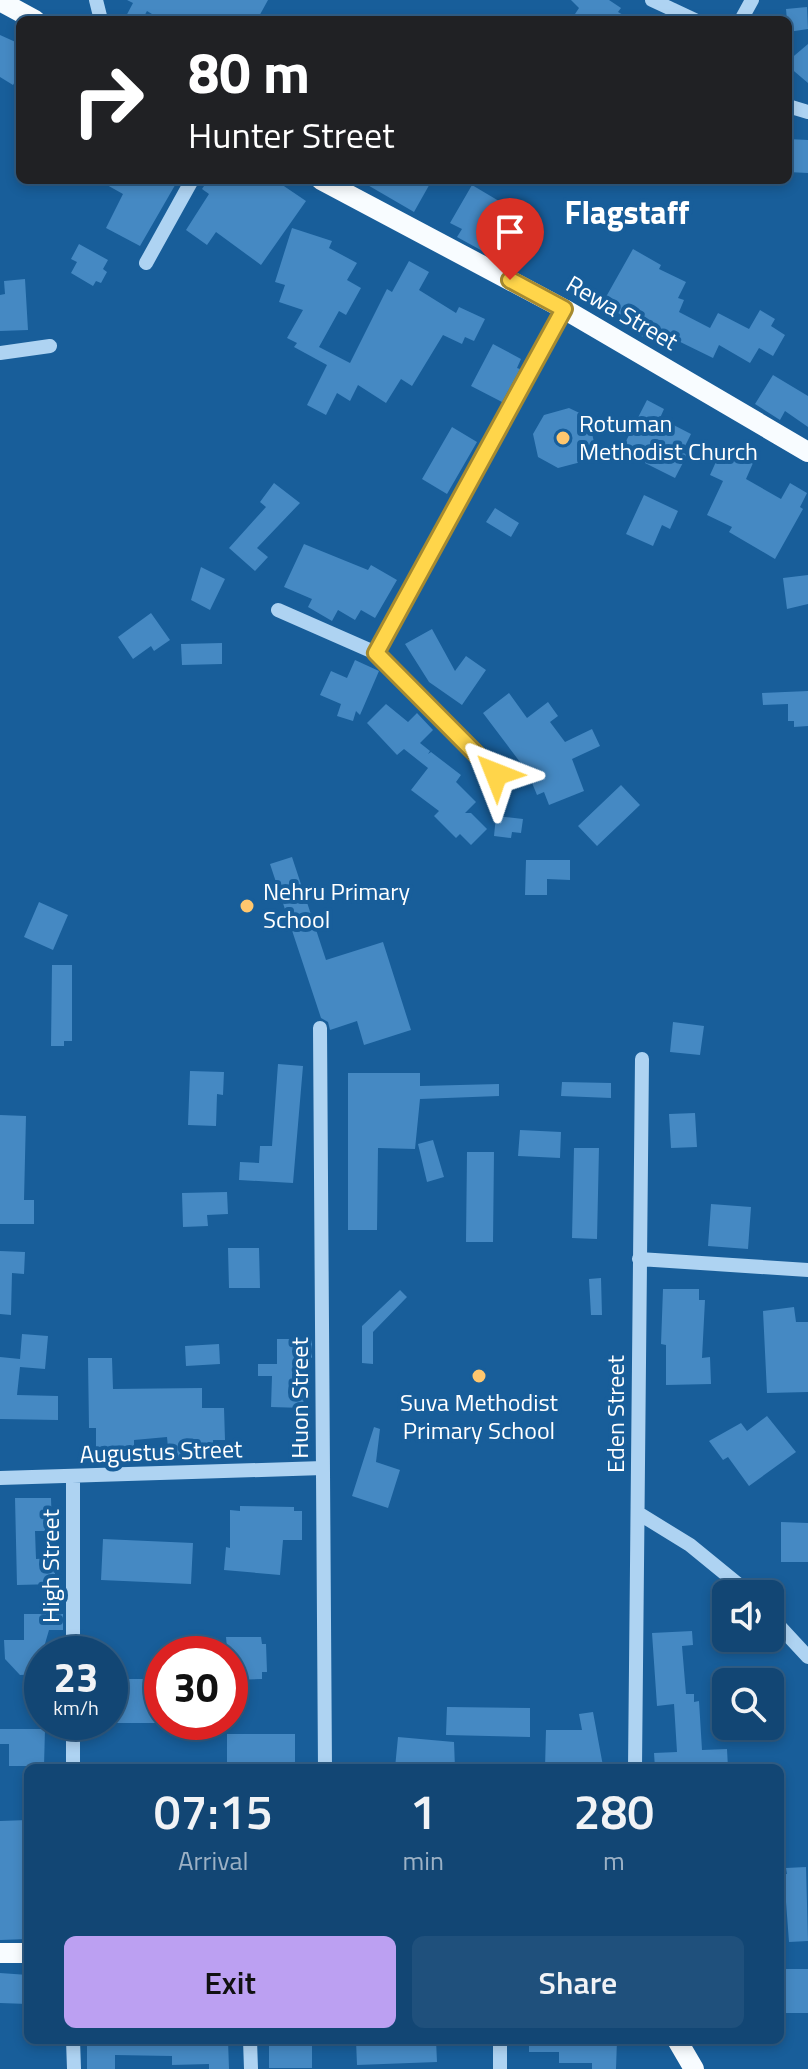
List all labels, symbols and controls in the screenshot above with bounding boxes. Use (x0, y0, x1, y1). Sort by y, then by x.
text: 80 m (188, 30, 310, 115)
icon: right (56, 48, 160, 152)
text: Hunter Street (188, 107, 395, 162)
district label: Flagstaff (564, 188, 690, 236)
pin (476, 198, 544, 280)
icon: arrive (488, 210, 532, 254)
street label: Rewa Street (560, 266, 686, 359)
place label: Rotuman Methodist Church (579, 405, 758, 469)
marker: Rotuman Methodist Church (554, 429, 572, 447)
position arrow (454, 732, 538, 816)
place label: Nehru Primary School (263, 873, 411, 937)
marker: Nehru Primary School (238, 897, 256, 915)
street label: Huon Street (281, 1337, 317, 1459)
street label: Eden Street (597, 1354, 633, 1473)
marker: Suva Methodist Primary School (470, 1367, 488, 1385)
place label: Suva Methodist Primary School (400, 1384, 559, 1448)
street label: Augustus Street (79, 1430, 243, 1472)
street label: High Street (32, 1509, 68, 1623)
map controls (712, 1580, 784, 1740)
button: sound (712, 1580, 784, 1652)
speed limit sign: 30 (144, 1636, 248, 1740)
text: 23 (54, 1647, 98, 1708)
button: search (712, 1668, 784, 1740)
text: km/h (53, 1692, 99, 1723)
text: 07:15 (154, 1775, 273, 1848)
text: 1 (410, 1775, 437, 1848)
text: 280 (574, 1775, 654, 1848)
text: Arrival (178, 1841, 248, 1880)
text: min (402, 1841, 444, 1880)
text: m (603, 1841, 625, 1880)
button: Exit (64, 1936, 396, 2028)
button: Share (412, 1936, 744, 2028)

